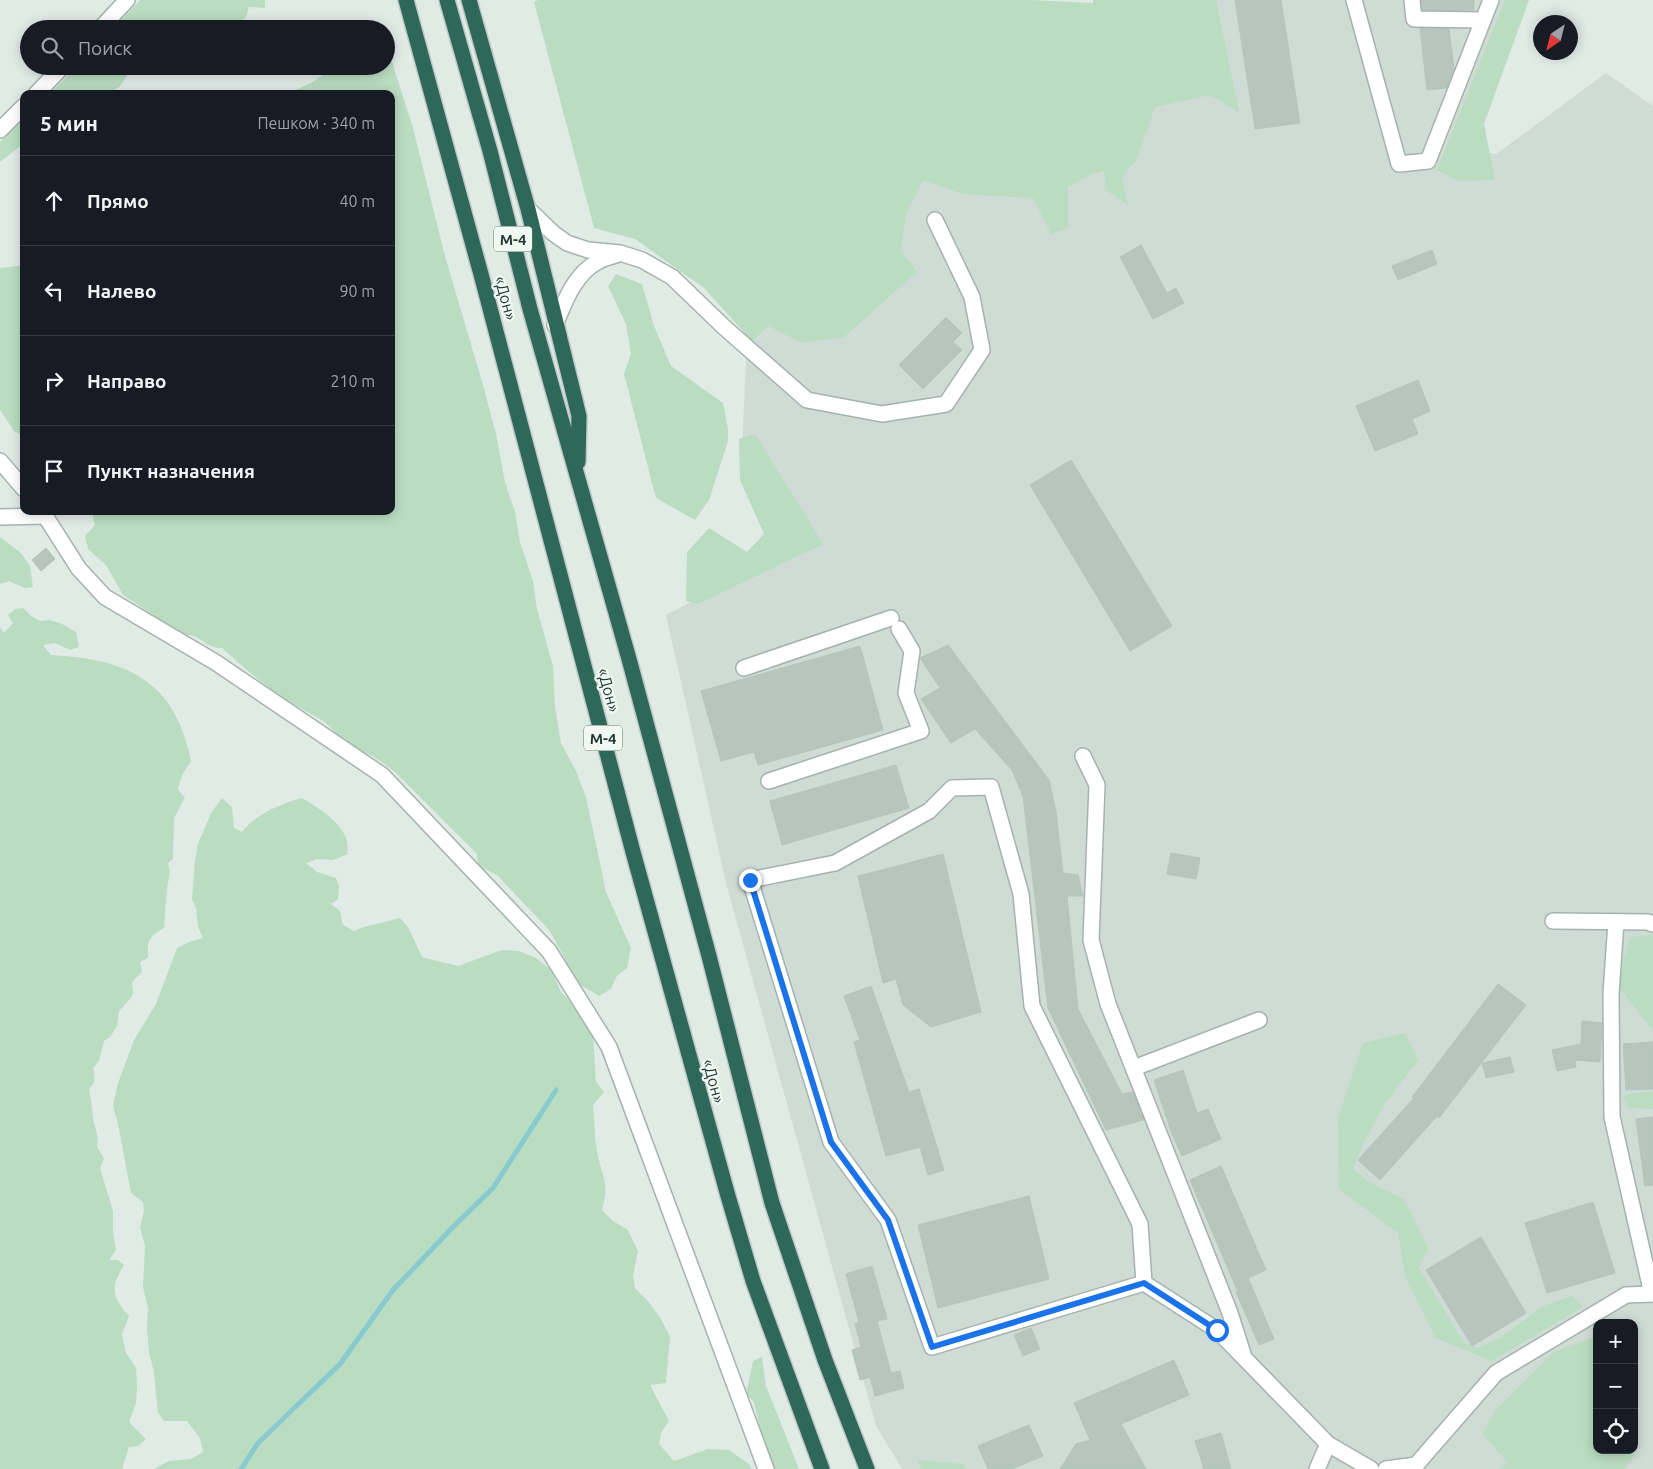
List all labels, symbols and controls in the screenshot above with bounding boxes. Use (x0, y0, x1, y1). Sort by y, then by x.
north arrow (1533, 15, 1578, 60)
search box (20, 20, 395, 75)
icon: search (38, 34, 66, 62)
text: Поиск (78, 37, 132, 59)
text: 5 мин (40, 111, 98, 135)
text: Пешком · 340 m (257, 114, 375, 132)
icon: ahead (40, 187, 68, 215)
text: Прямо (87, 190, 149, 212)
text: 40 m (339, 192, 375, 210)
road number: М-4 (494, 226, 532, 252)
street label: «Дон» (491, 274, 521, 322)
icon: left (40, 277, 68, 305)
text: Налево (87, 280, 156, 302)
text: 90 m (339, 282, 375, 300)
icon: right (40, 367, 68, 395)
text: Направо (87, 370, 167, 392)
text: 210 m (330, 372, 375, 390)
icon: arrive (40, 457, 68, 485)
text: Пункт назначения (87, 460, 255, 482)
street label: «Дон» (594, 666, 624, 714)
road number: М-4 (584, 726, 622, 750)
route end (739, 869, 762, 892)
street label: «Дон» (699, 1057, 729, 1105)
route start (1206, 1319, 1229, 1342)
map controls (1593, 1319, 1638, 1454)
button: + (1593, 1319, 1638, 1364)
button: − (1593, 1364, 1638, 1409)
button: locate (1593, 1409, 1638, 1454)

